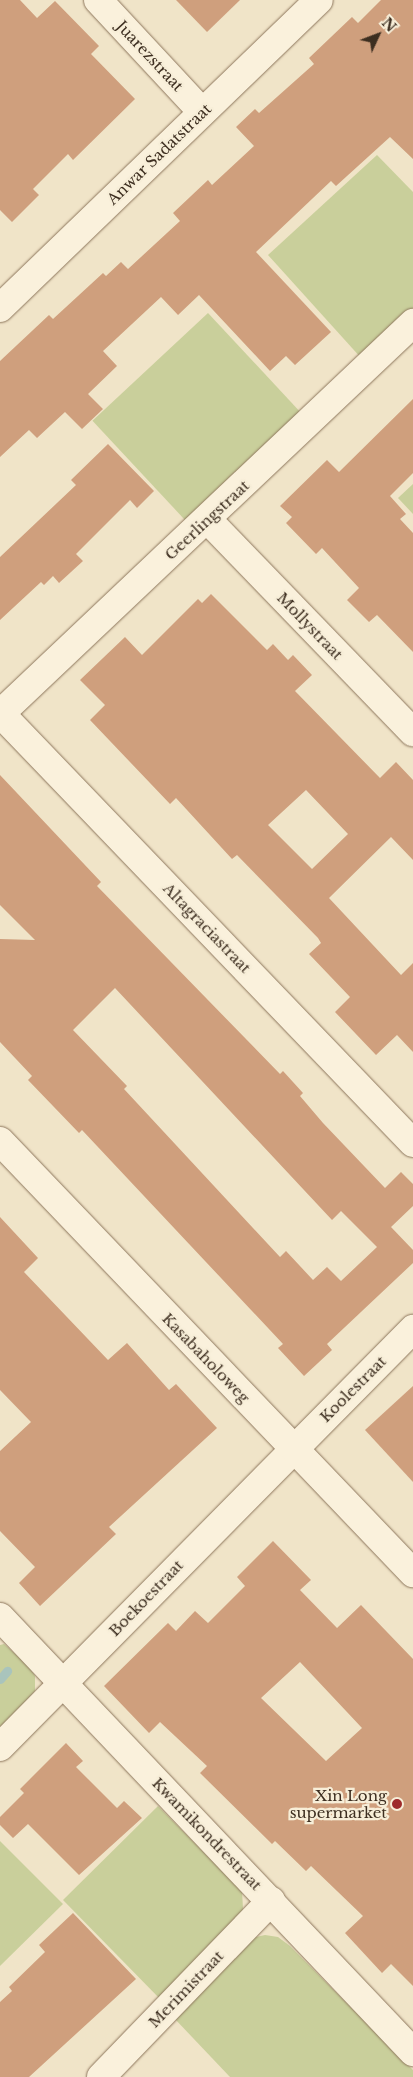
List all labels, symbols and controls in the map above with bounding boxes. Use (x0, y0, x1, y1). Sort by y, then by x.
north arrow (353, 10, 403, 60)
text: N (378, 14, 400, 36)
street label: Juarezstraat (113, 17, 187, 95)
street label: Anwar Sadatstraat (103, 100, 215, 208)
street label: Geerlingstraat (161, 476, 253, 564)
street label: Mollystraat (273, 589, 347, 663)
street label: Altagraciastraat (159, 879, 255, 977)
street label: Kasabaholoweg (159, 1309, 253, 1407)
street label: Koolestraat (316, 1352, 390, 1426)
street label: Boekoestraat (105, 1556, 187, 1640)
street label: Kwamikondrestraat (149, 1774, 265, 1894)
place label: Xin Long supermarket (290, 1786, 387, 1821)
marker: Xin Long supermarket (391, 1798, 403, 1810)
street label: Merimistraat (145, 1947, 227, 2031)

